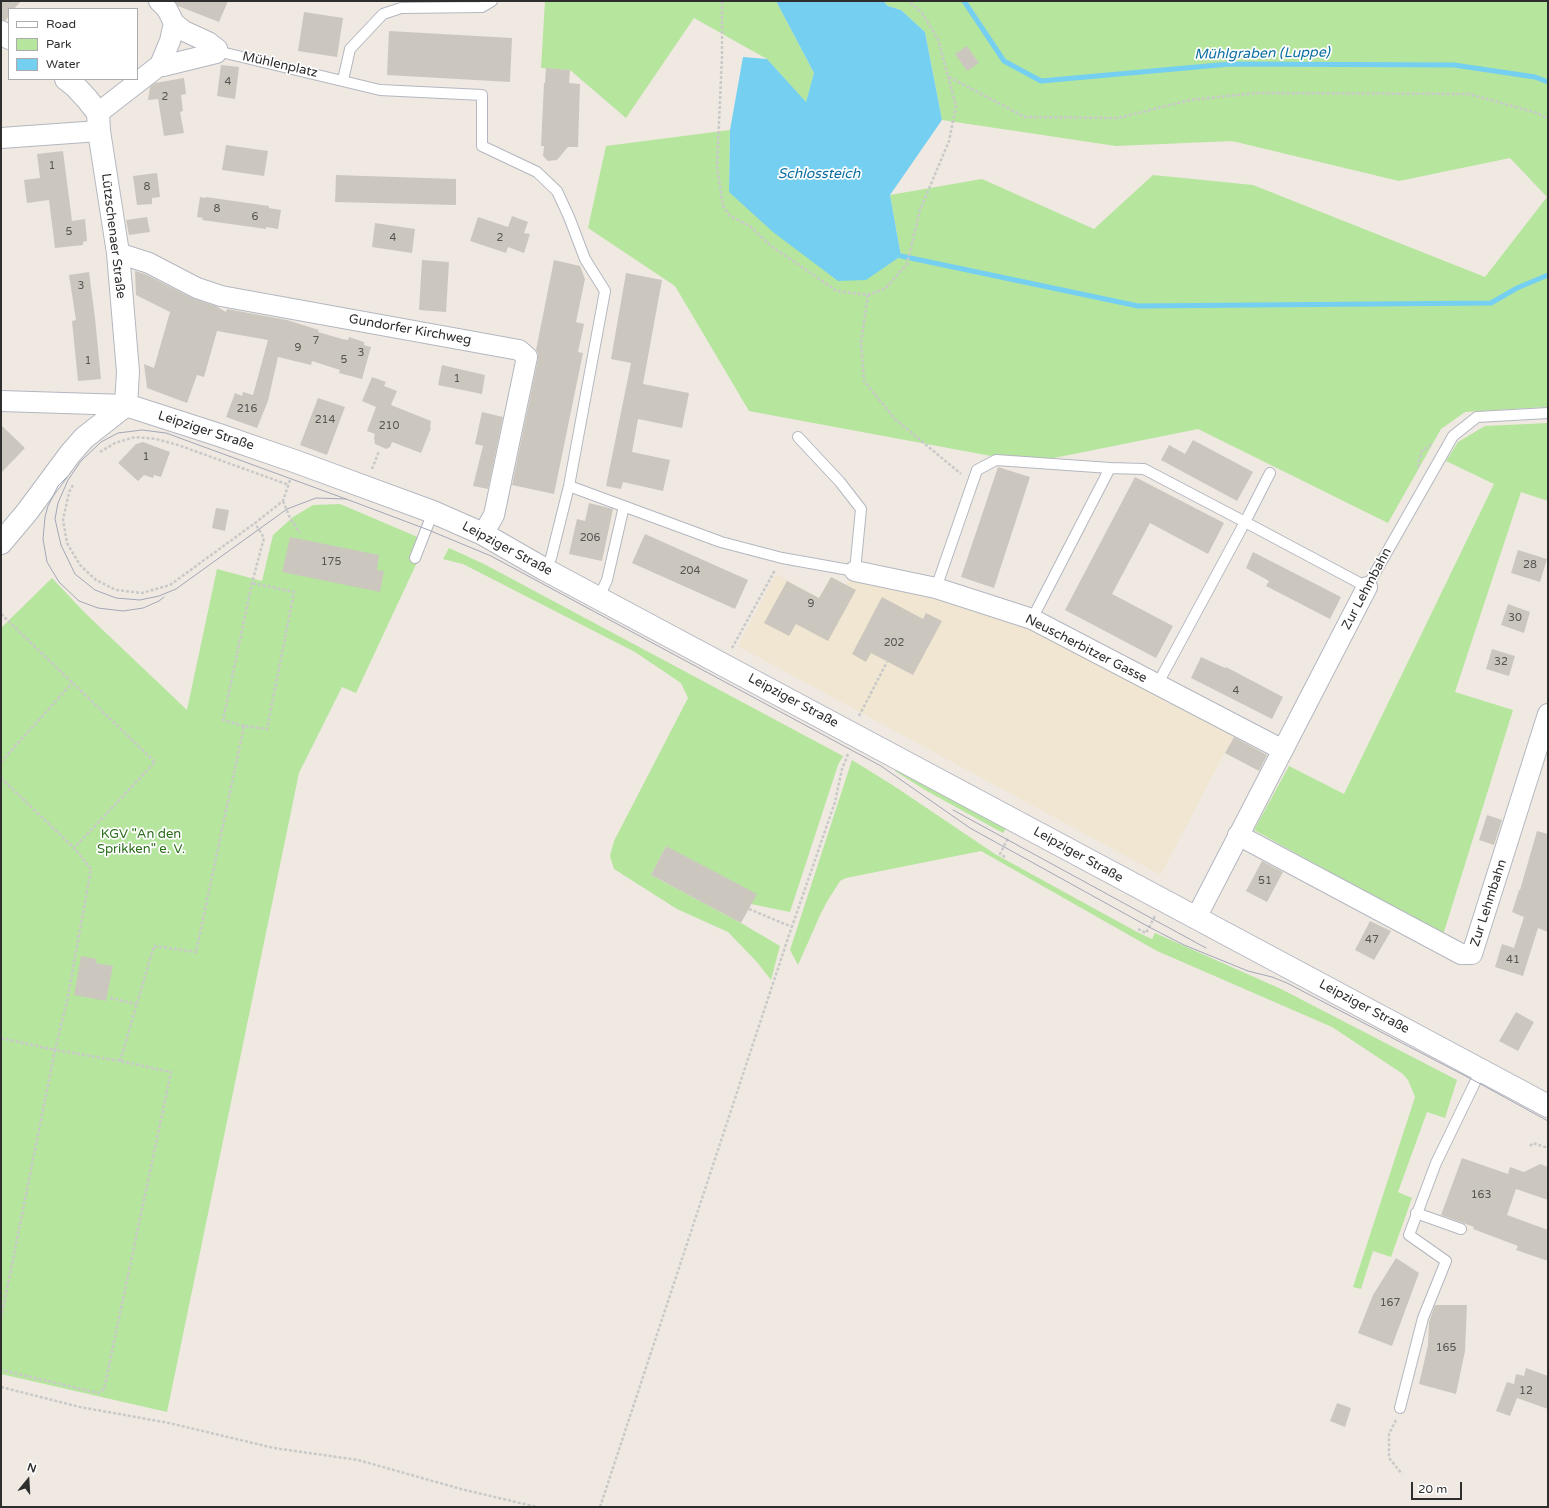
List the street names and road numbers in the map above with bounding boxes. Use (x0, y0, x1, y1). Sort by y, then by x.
street label: Mühlenplatz (241, 49, 319, 81)
street label: Lützschenaer Straße (98, 172, 128, 300)
street label: Gundorfer Kirchweg (347, 312, 473, 348)
street label: Leipziger Straße (156, 408, 256, 454)
street label: Leipziger Straße (459, 519, 555, 579)
street label: Zur Lehmbahn (1339, 545, 1395, 633)
street label: Neuscherbitzer Gasse (1023, 612, 1149, 686)
street label: Leipziger Straße (745, 671, 841, 731)
street label: Leipziger Straße (1030, 824, 1126, 886)
street label: Zur Lehmbahn (1468, 858, 1510, 948)
street label: Leipziger Straße (1316, 977, 1412, 1037)

